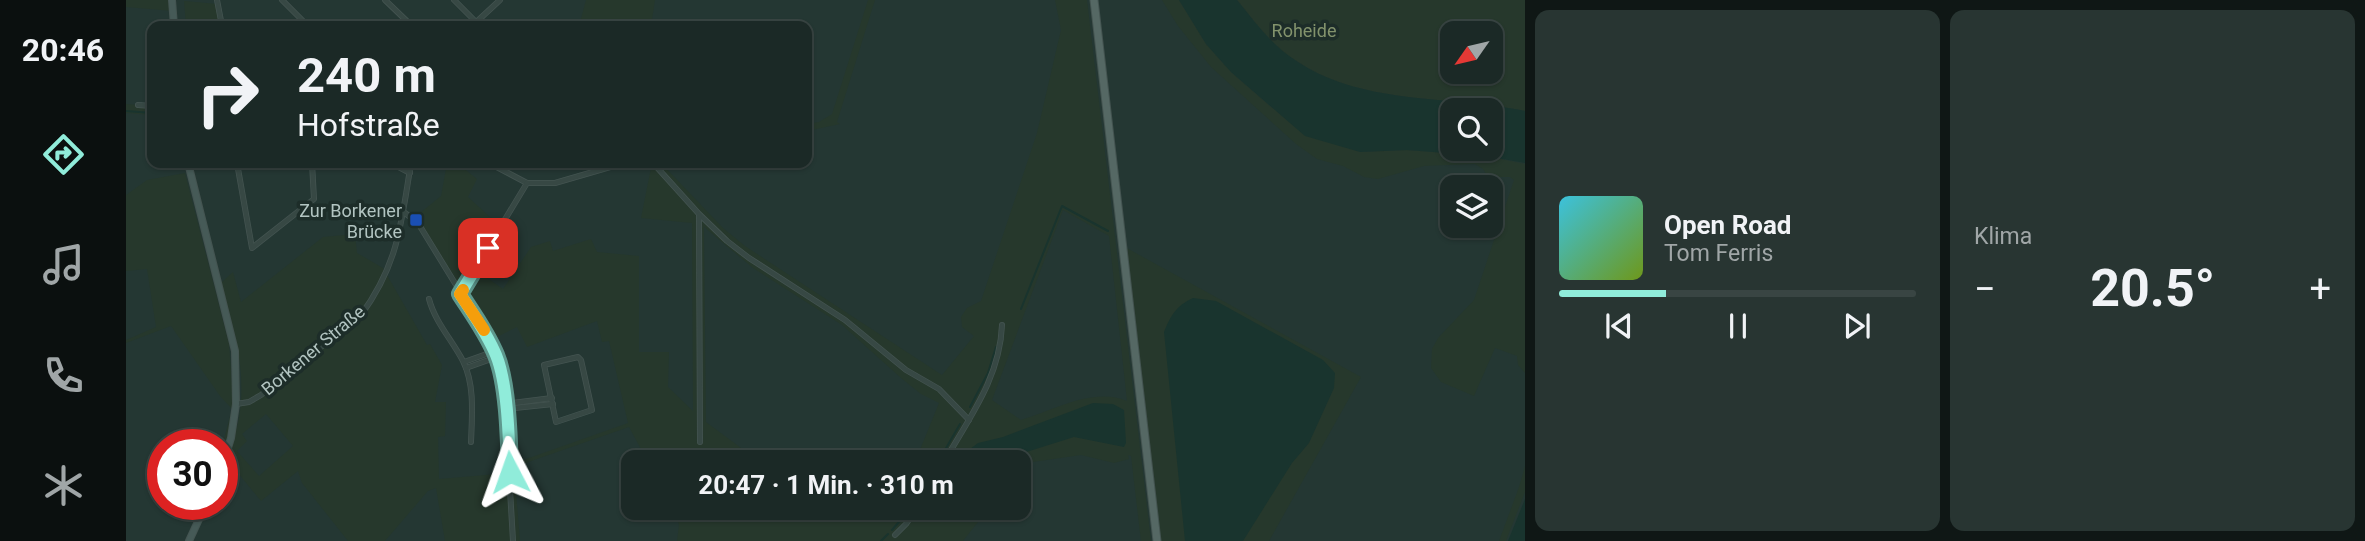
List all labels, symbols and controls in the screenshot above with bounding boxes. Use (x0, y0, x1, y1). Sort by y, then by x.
park label: Roheide (1272, 20, 1336, 41)
north arrow (1440, 21, 1503, 84)
map controls (1440, 21, 1503, 238)
text: 20:46 (22, 31, 104, 69)
text: 240 m (297, 47, 436, 104)
icon: right (182, 49, 273, 140)
button: search (1440, 98, 1503, 161)
text: Hofstraße (297, 106, 440, 144)
icon: directions (39, 130, 88, 179)
button: layers (1440, 175, 1503, 238)
place label: Zur Borkener Brücke (299, 200, 402, 242)
text: Open Road (1664, 210, 1792, 240)
marker: Zur Borkener Brücke (408, 212, 424, 228)
pin (458, 218, 518, 278)
text: Klima (1974, 223, 2032, 250)
icon: arrive (469, 229, 507, 267)
icon: music (39, 240, 88, 289)
text: Tom Ferris (1664, 240, 1773, 267)
text: 20.5° (2090, 258, 2215, 319)
text: − (1974, 267, 1996, 311)
text: + (2309, 267, 2331, 311)
street label: Borkener Straße (257, 301, 369, 399)
icon: previous (1600, 307, 1638, 345)
icon: pause (1719, 307, 1757, 345)
icon: next (1838, 307, 1876, 345)
icon: phone (39, 351, 88, 400)
speed limit sign: 30 (147, 429, 238, 520)
position arrow (473, 435, 547, 509)
icon: climate (39, 461, 88, 510)
text: 20:47 · 1 Min. · 310 m (698, 470, 954, 500)

